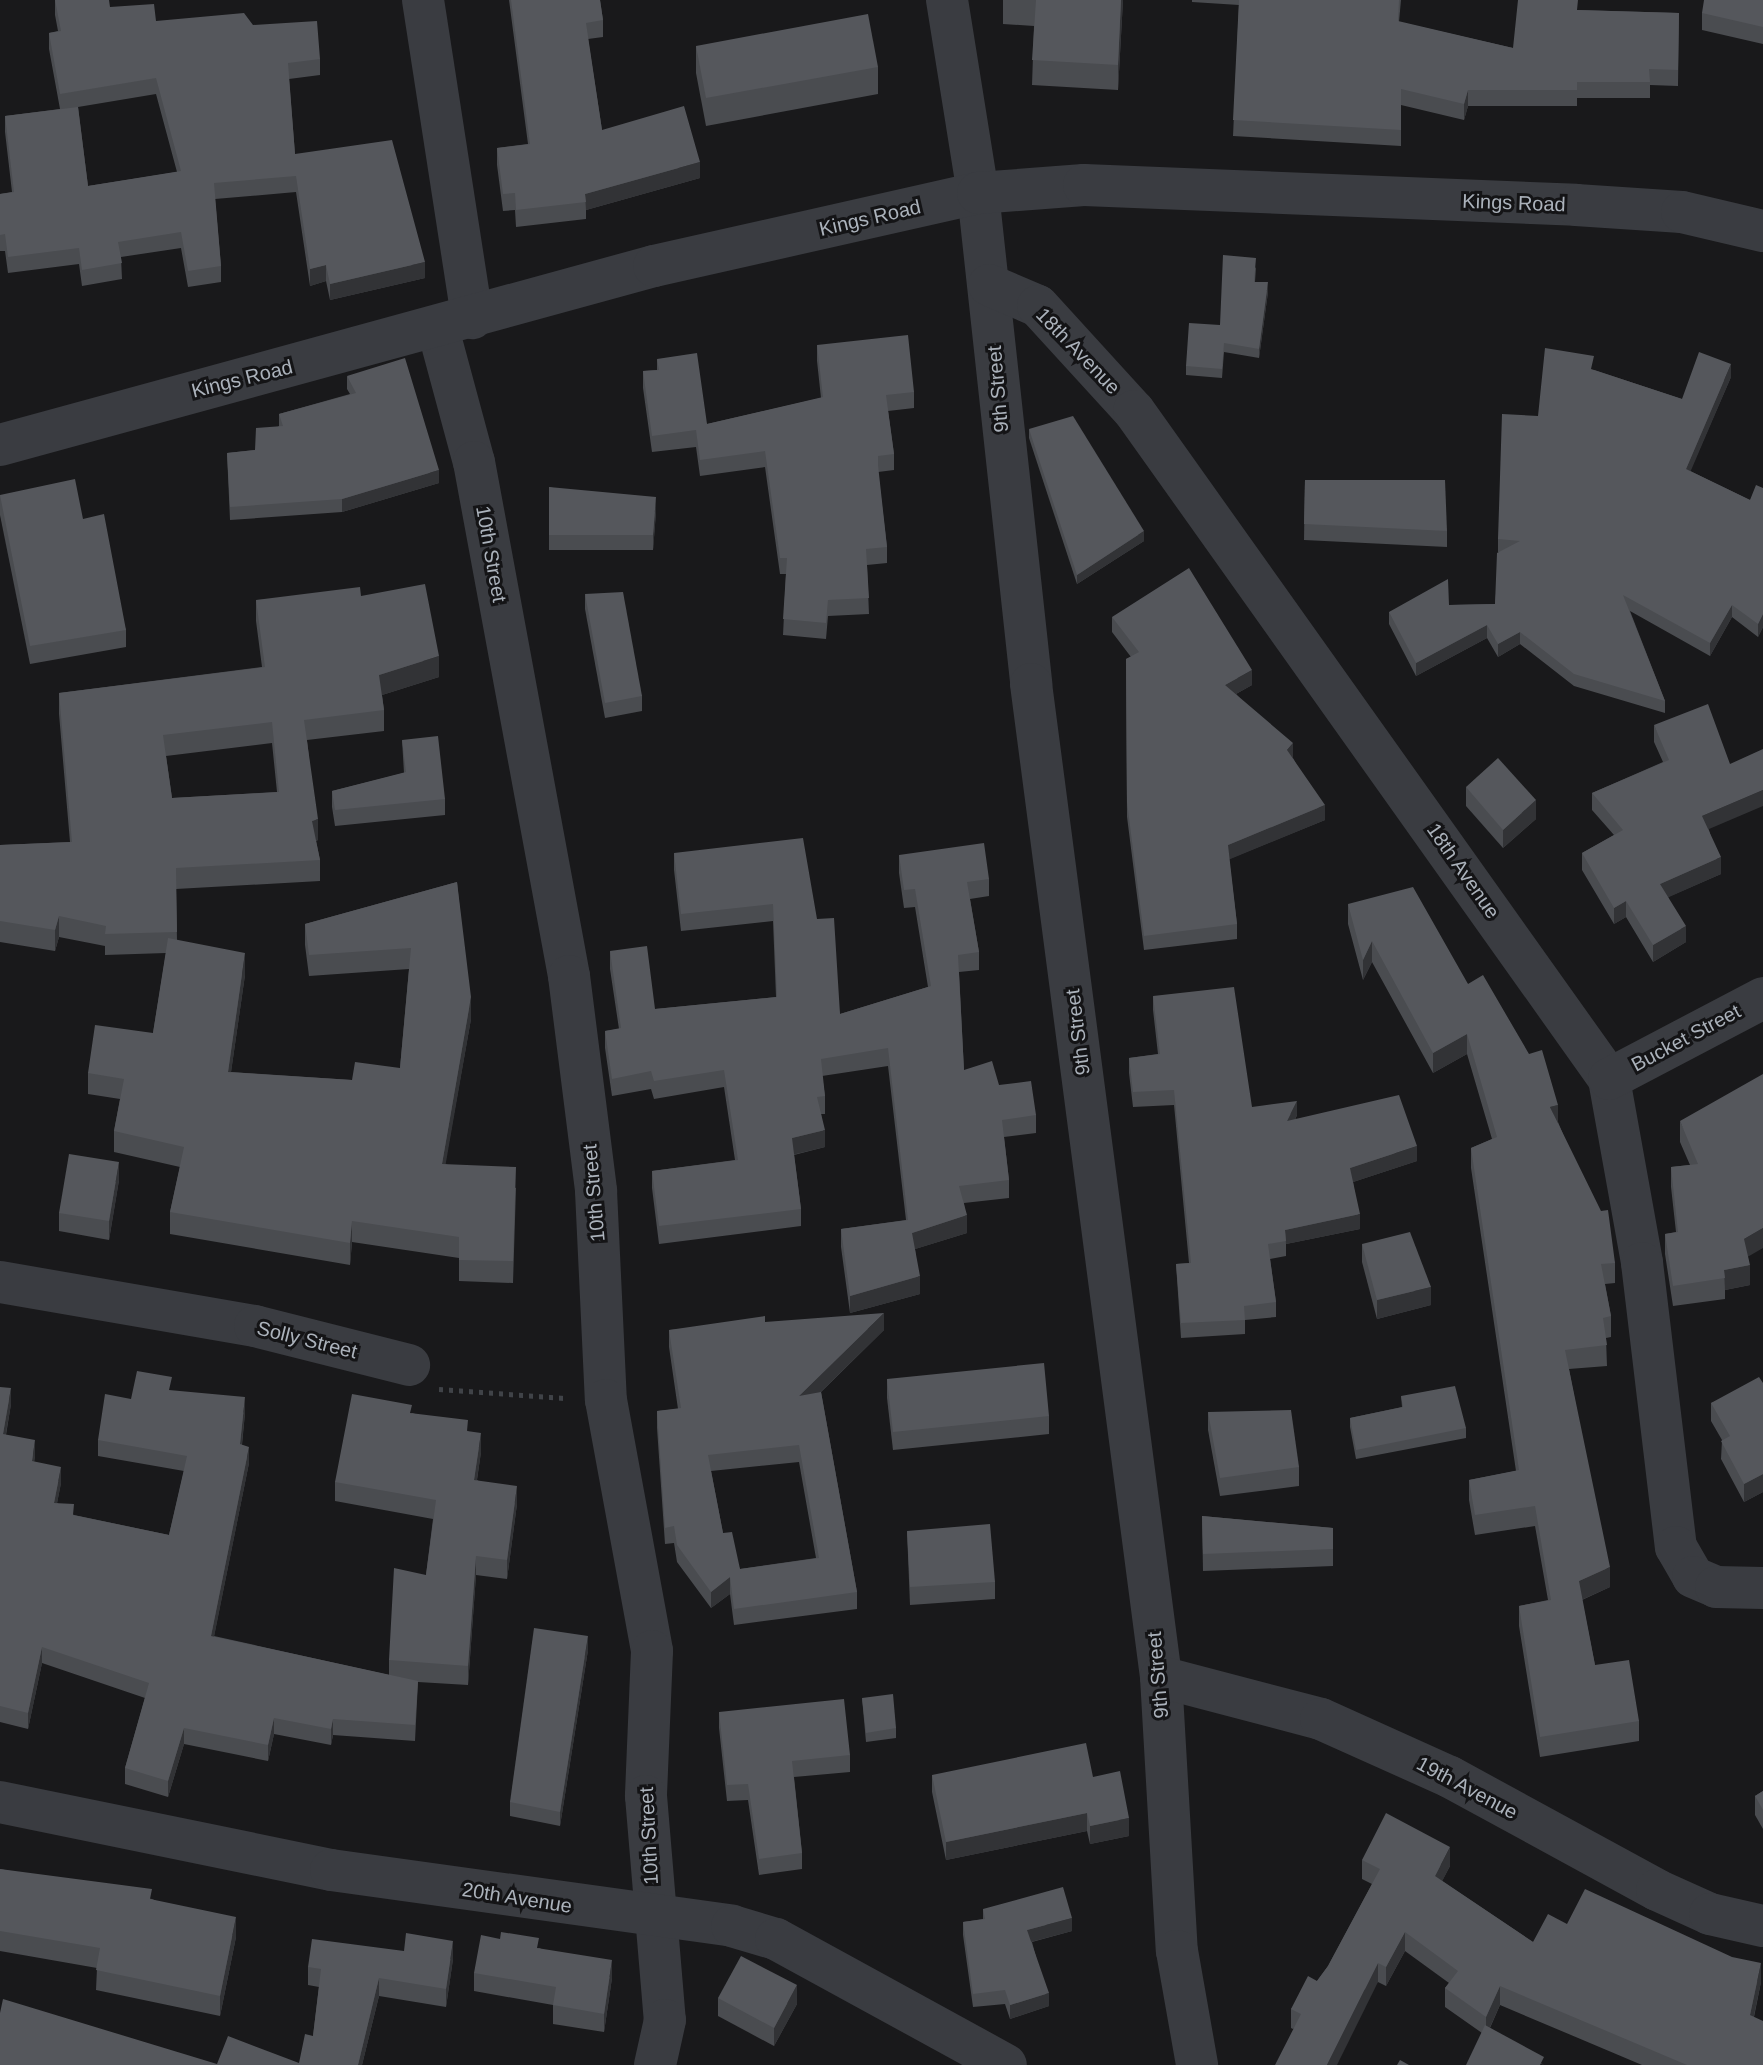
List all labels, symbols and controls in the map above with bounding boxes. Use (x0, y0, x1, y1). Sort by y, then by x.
street label: Kings Road (1462, 189, 1566, 217)
street label: Kings Road (817, 195, 923, 241)
street label: 18th Avenue (1030, 302, 1126, 400)
street label: 9th Street (982, 345, 1014, 433)
street label: Kings Road (189, 355, 295, 403)
street label: 10th Street (471, 504, 511, 604)
street label: 18th Avenue (1421, 818, 1505, 924)
street label: 9th Street (1061, 988, 1095, 1076)
street label: Bucket Street (1627, 999, 1745, 1077)
street label: 10th Street (578, 1143, 610, 1243)
street label: Solly Street (254, 1316, 360, 1364)
street label: 9th Street (1142, 1631, 1174, 1719)
street label: 19th Avenue (1412, 1751, 1522, 1825)
street label: 10th Street (634, 1787, 664, 1885)
street label: 20th Avenue (460, 1877, 574, 1919)

